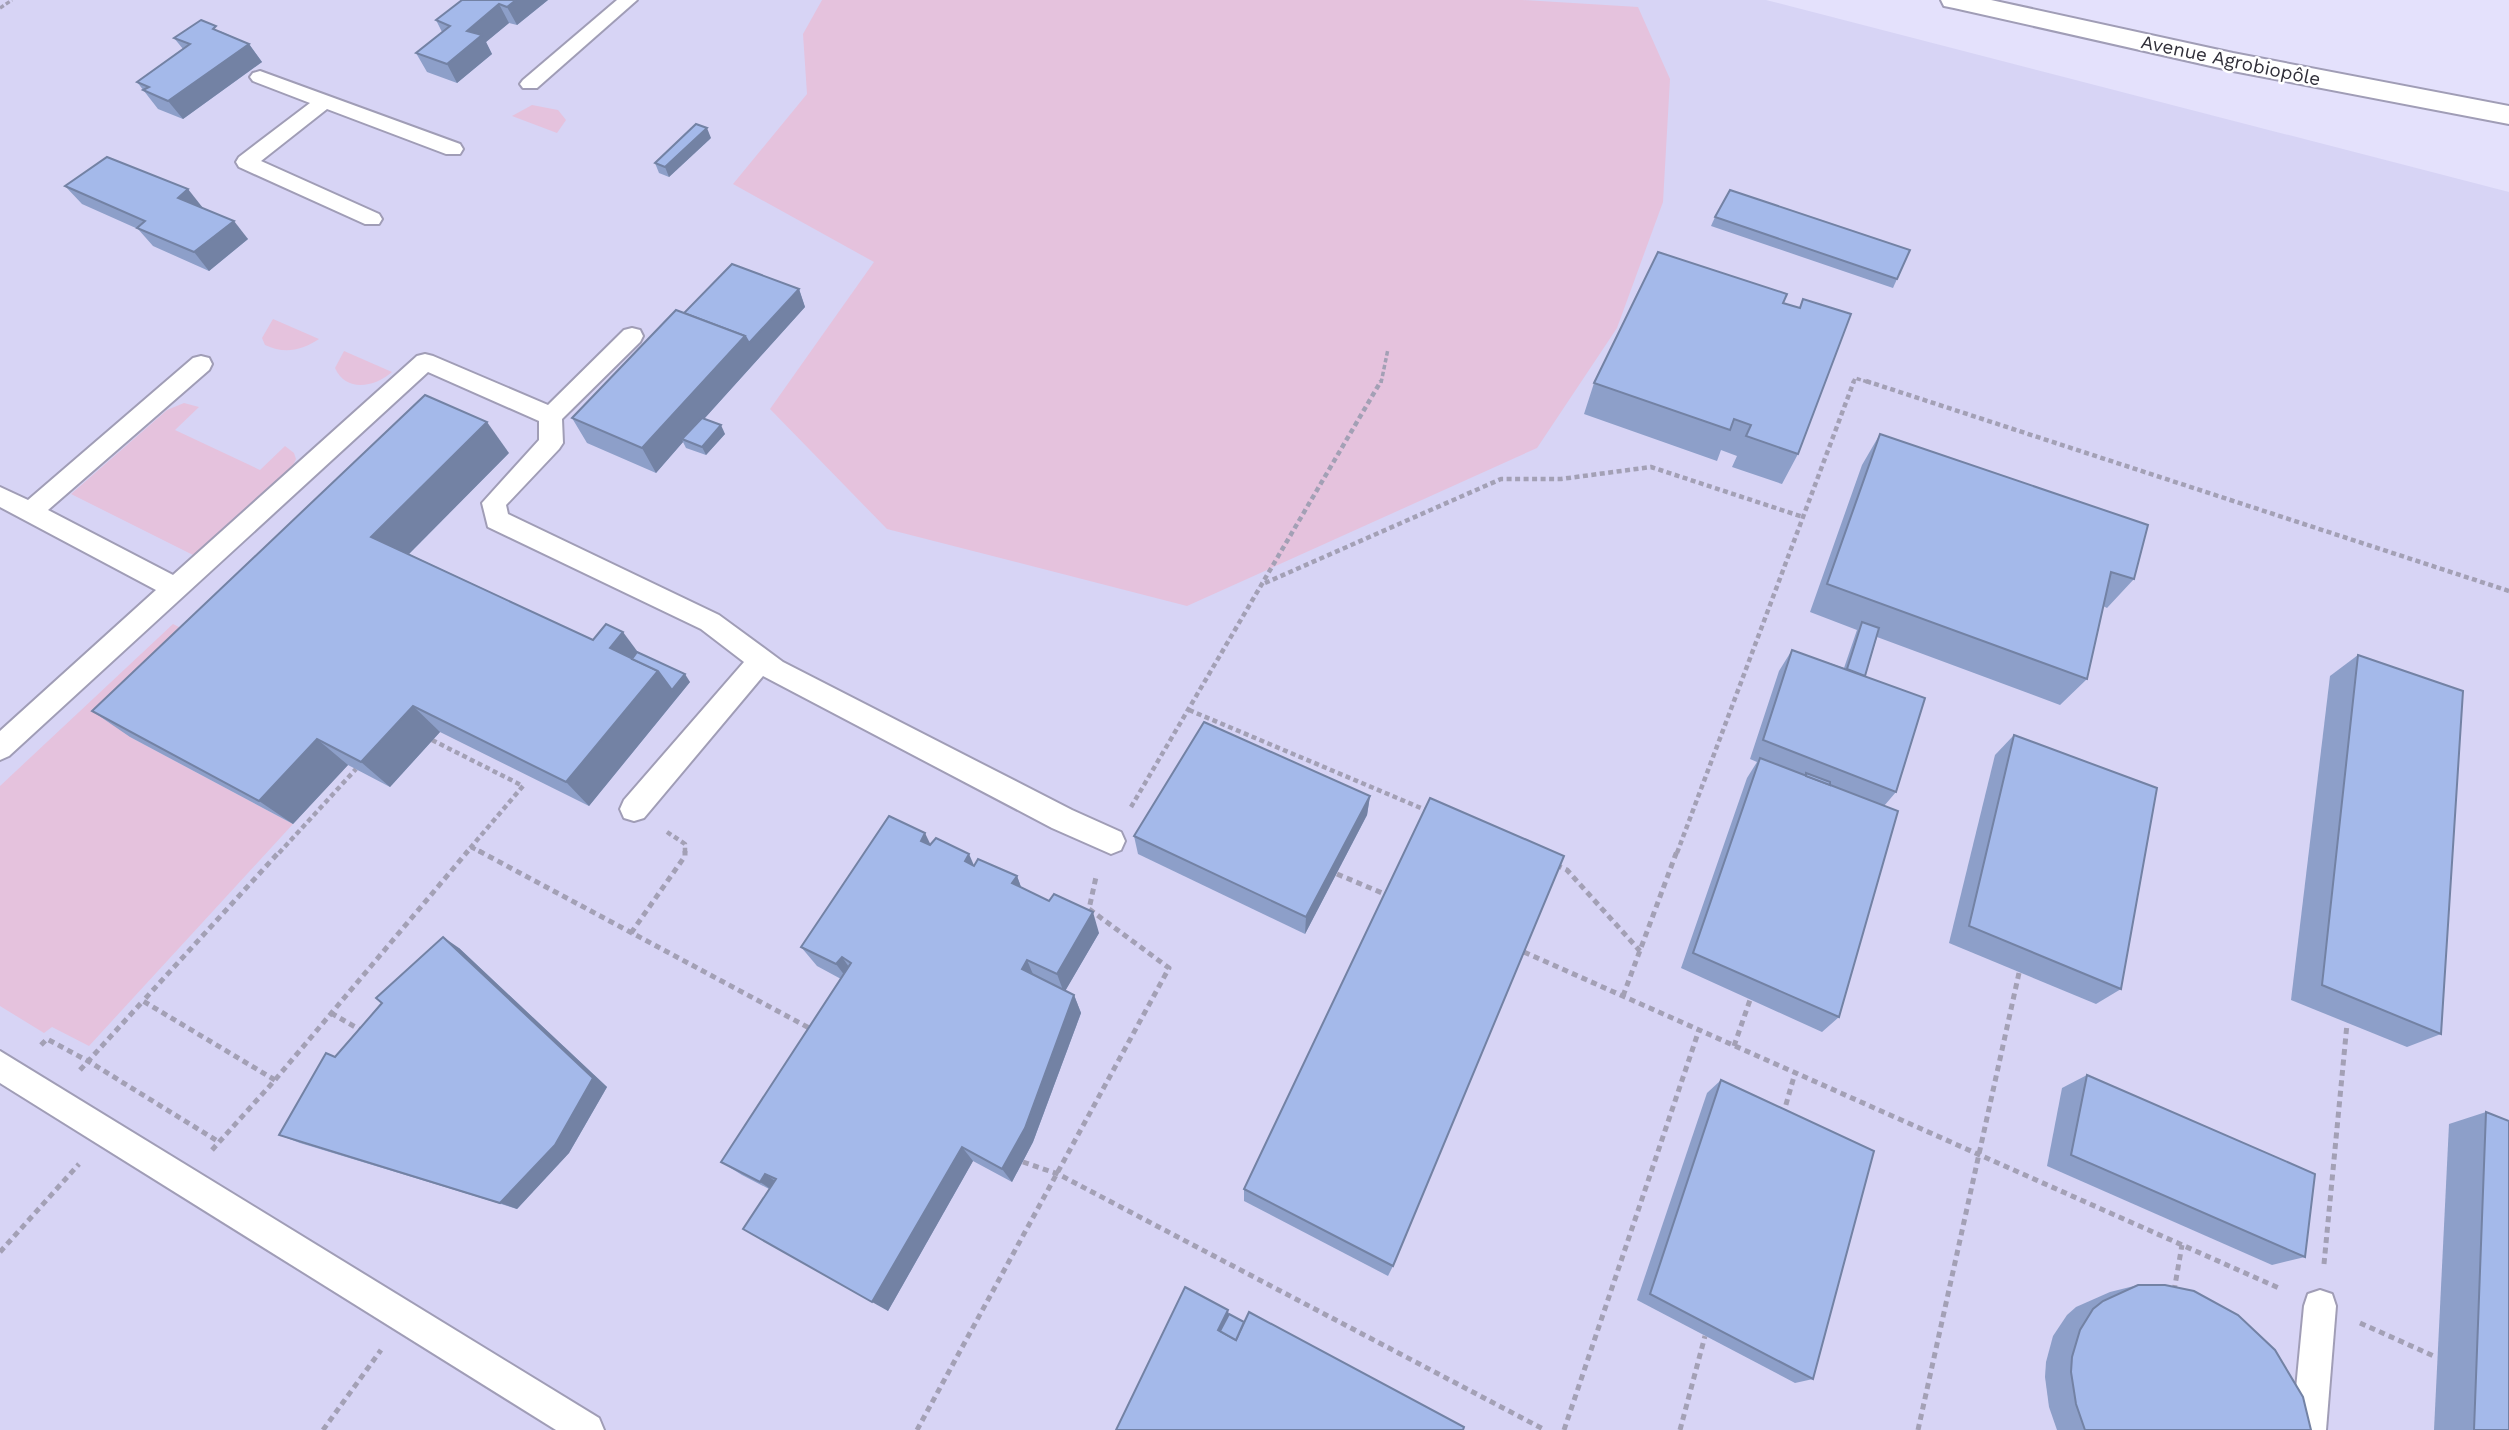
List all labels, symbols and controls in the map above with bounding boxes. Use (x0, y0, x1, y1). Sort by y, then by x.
street label: Avenue Agrobiopôle (2139, 30, 2323, 91)

